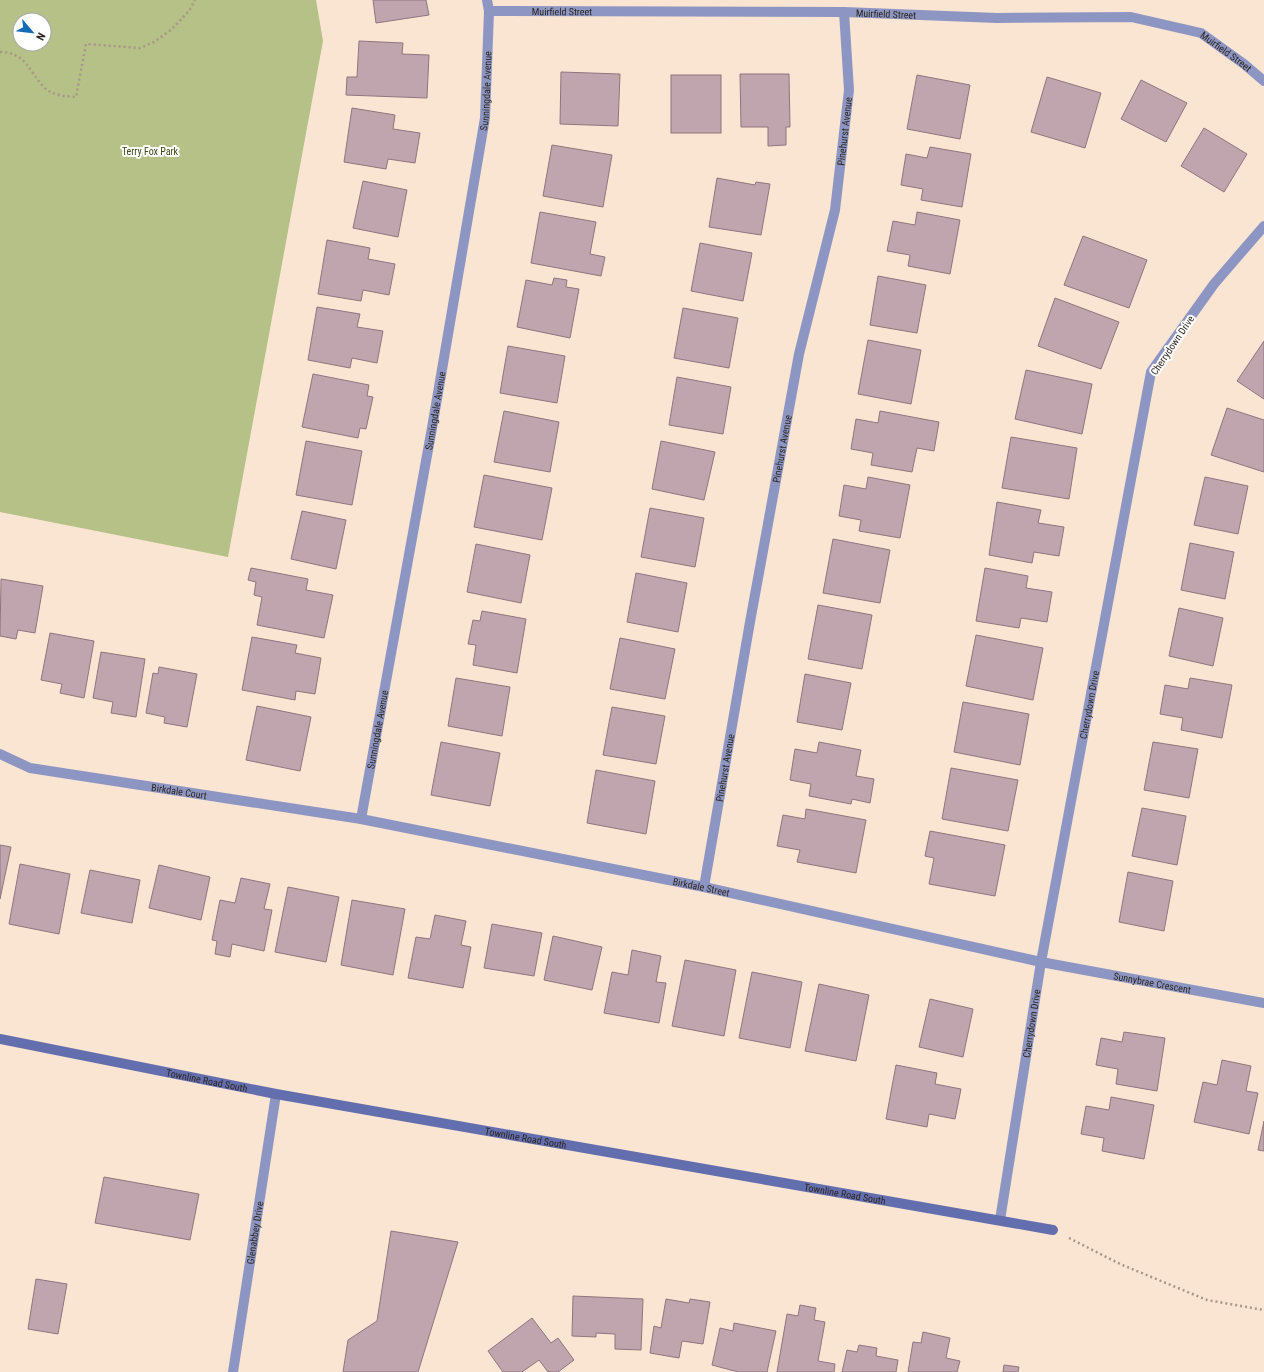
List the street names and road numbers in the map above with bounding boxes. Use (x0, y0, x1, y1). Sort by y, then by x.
street label: Muirfield Street (532, 6, 592, 17)
street label: Muirfield Street (856, 7, 916, 21)
street label: Muirfield Street (1198, 29, 1254, 74)
street label: Sunningdale Avenue (478, 51, 494, 132)
street label: Pinehurst Avenue (835, 96, 854, 166)
street label: Cherrydown Drive (1149, 313, 1196, 377)
street label: Sunningdale Avenue (423, 370, 448, 451)
street label: Pinehurst Avenue (771, 414, 794, 484)
street label: Cherrydown Drive (1078, 669, 1101, 740)
street label: Sunningdale Avenue (365, 689, 390, 770)
street label: Pinehurst Avenue (714, 733, 737, 803)
street label: Birkdale Court (151, 782, 208, 801)
street label: Birkdale Street (672, 876, 731, 899)
street label: Sunnybrae Crescent (1113, 970, 1192, 995)
street label: Cherrydown Drive (1021, 988, 1043, 1059)
street label: Townline Road South (165, 1067, 249, 1094)
street label: Townline Road South (484, 1126, 568, 1151)
street label: Townline Road South (803, 1182, 887, 1207)
street label: Glenabbey Drive (245, 1200, 265, 1265)

